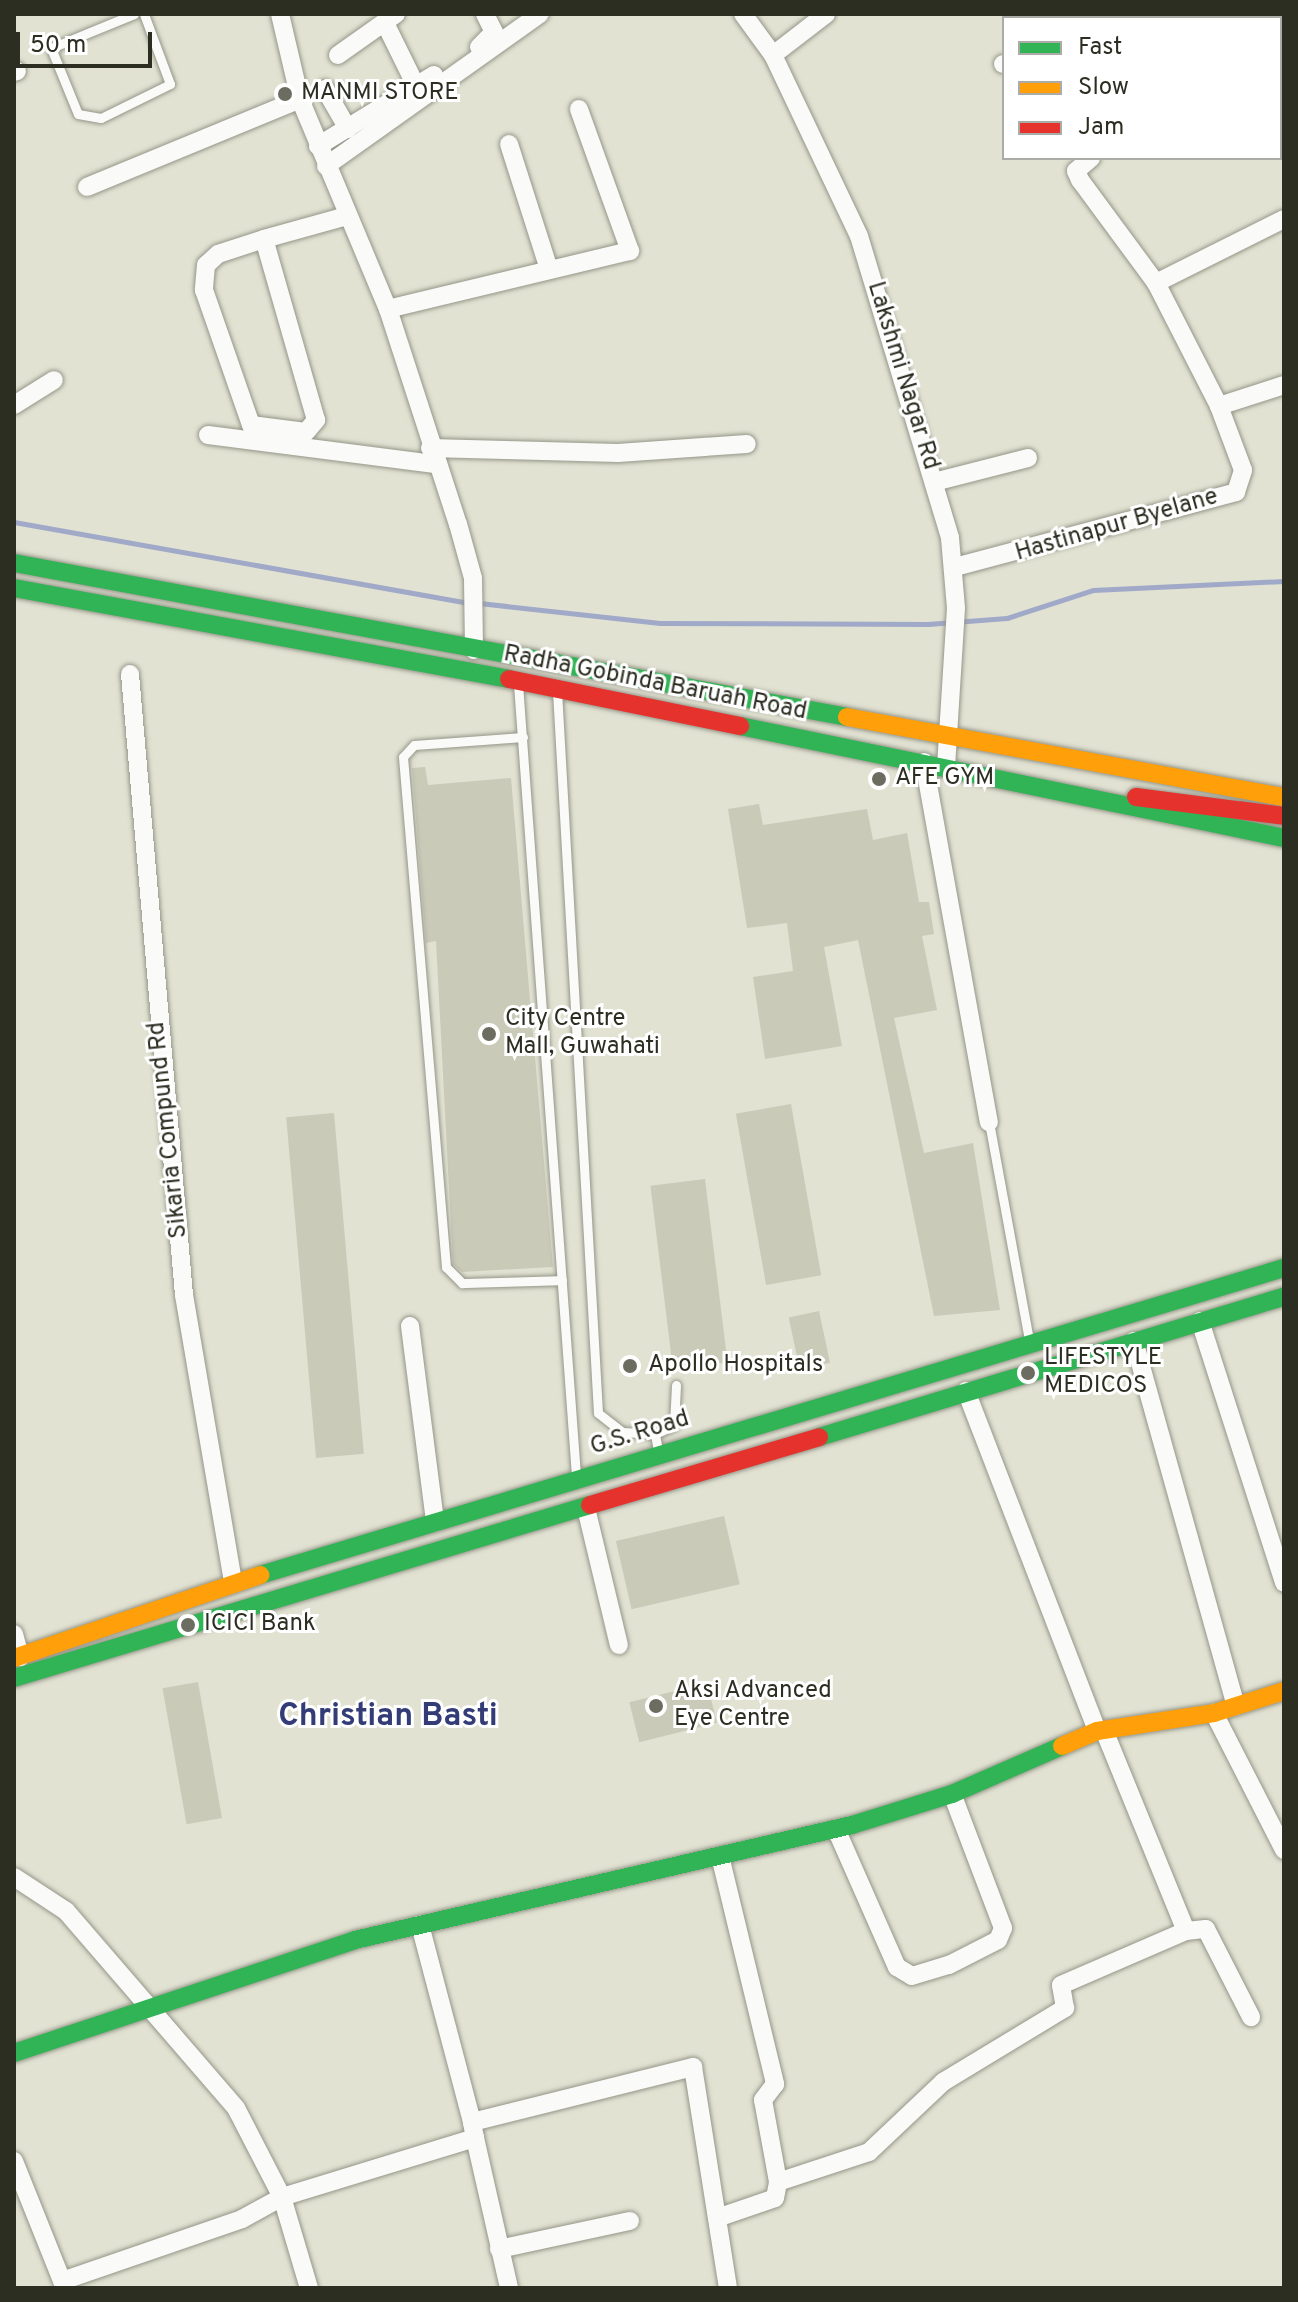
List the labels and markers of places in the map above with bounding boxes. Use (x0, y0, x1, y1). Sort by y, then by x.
place label: MANMI STORE (301, 80, 459, 108)
marker: MANMI STORE (276, 85, 294, 103)
place label: AFE GYM (895, 765, 994, 793)
marker: AFE GYM (870, 770, 888, 788)
place label: City Centre Mall, Guwahati (505, 1006, 660, 1062)
marker: City Centre Mall, Guwahati (480, 1025, 498, 1043)
place label: LIFESTYLE MEDICOS (1044, 1345, 1162, 1401)
place label: Apollo Hospitals (648, 1352, 823, 1380)
marker: Apollo Hospitals (619, 1355, 641, 1377)
marker: LIFESTYLE MEDICOS (1019, 1364, 1037, 1382)
place label: ICICI Bank (204, 1611, 316, 1639)
marker: ICICI Bank (179, 1616, 197, 1634)
place label: Aksi Advanced Eye Centre (674, 1678, 833, 1734)
marker: Aksi Advanced Eye Centre (645, 1695, 667, 1717)

